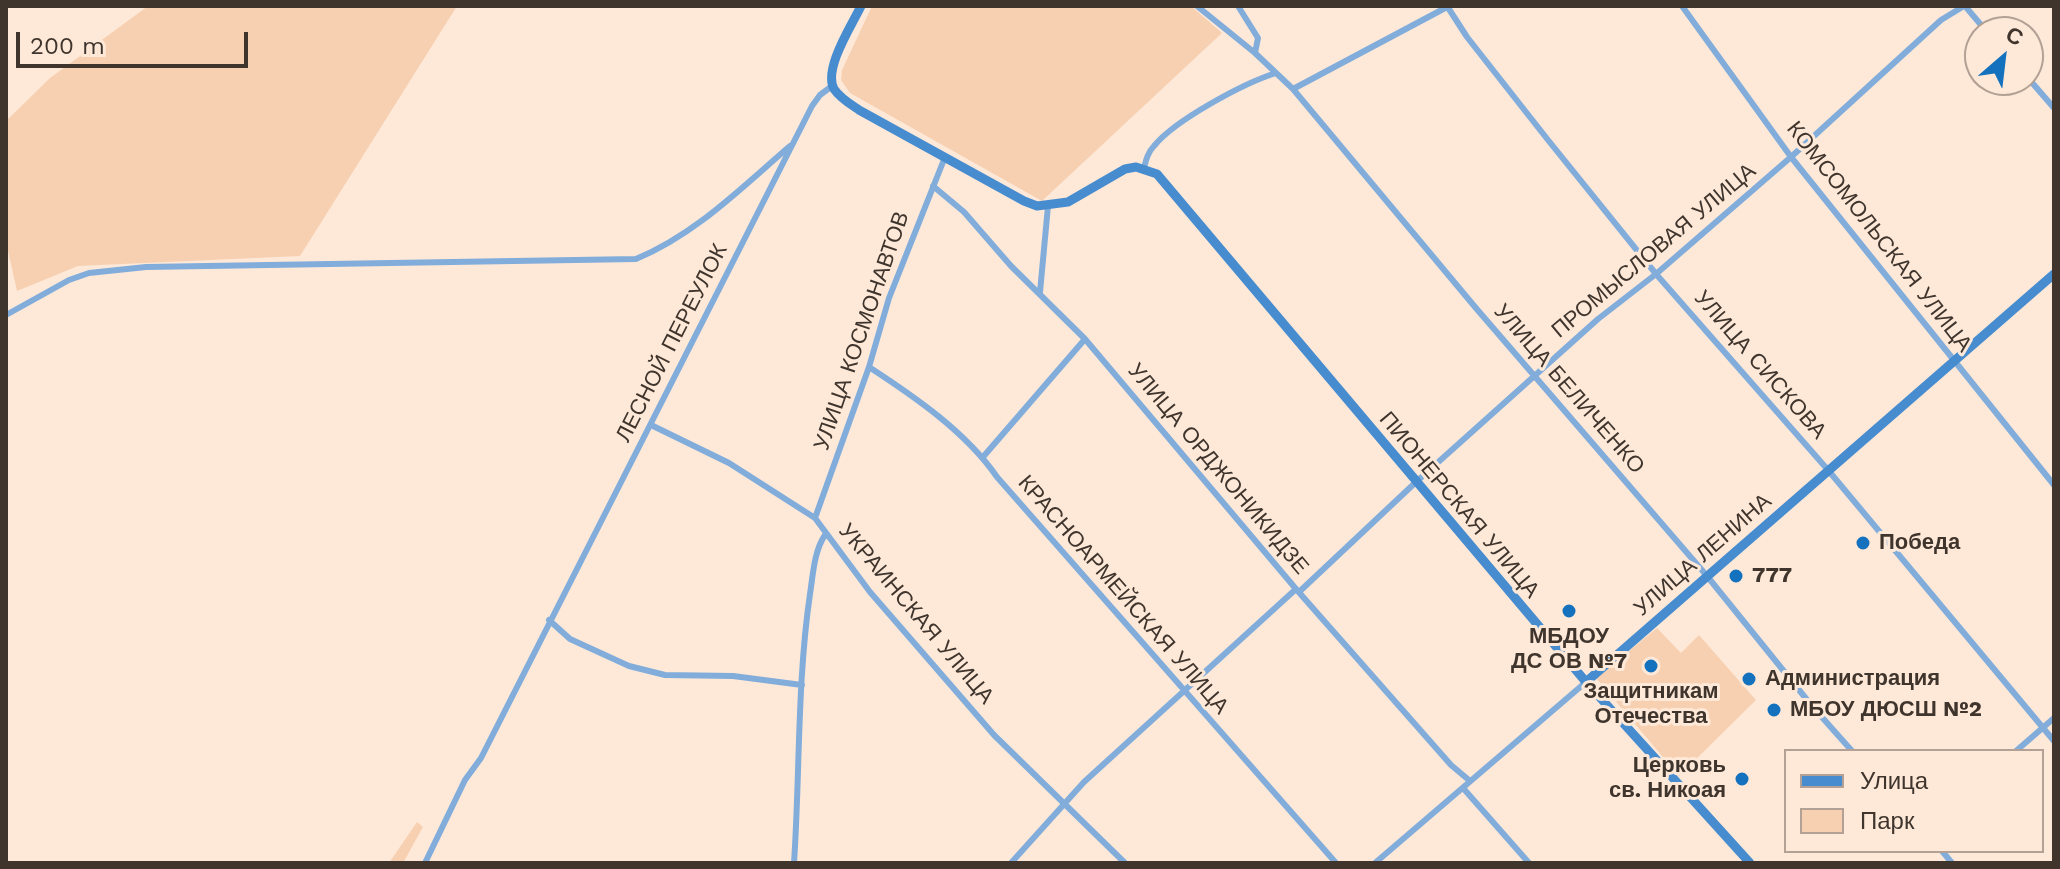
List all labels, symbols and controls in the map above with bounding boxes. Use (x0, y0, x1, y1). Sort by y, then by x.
scale bar (20, 16, 252, 66)
north arrow (1964, 16, 2044, 96)
text: С (2002, 21, 2027, 51)
text: 200 m (30, 32, 105, 60)
street label: КОМСОМОЛЬСКАЯ УЛИЦА (1781, 116, 1977, 358)
street label: ПРОМЫСЛОВАЯ УЛИЦА (1547, 158, 1761, 344)
street label: УЛИЦА КОСМОНАВТОВ (809, 208, 915, 454)
street label: ЛЕСНОЙ ПЕРЕУЛОК (611, 240, 733, 446)
street label: УЛИЦА СИСКОВА (1688, 285, 1832, 445)
street label: УЛИЦА БЕЛИЧЕНКО (1488, 299, 1650, 479)
street label: УЛИЦА ОРДЖОНИКИДЗЕ (1122, 358, 1314, 580)
street label: ПИОНЕРСКАЯ УЛИЦА (1373, 407, 1545, 603)
street label: КРАСНОАРМЕЙСКАЯ УЛИЦА (1012, 470, 1234, 720)
street label: УЛИЦА ЛЕНИНА (1629, 488, 1777, 622)
street label: УКРАИНСКАЯ УЛИЦА (833, 518, 999, 710)
place label: Победа (1879, 530, 1960, 556)
marker: Победа (1854, 534, 1872, 552)
place label: 777 (1752, 563, 1792, 589)
marker: 777 (1727, 567, 1745, 585)
marker: МБДОУ ДС ОВ №7 (1560, 602, 1578, 620)
place label: МБДОУ ДС ОВ №7 (1511, 624, 1627, 676)
marker: Защитникам Отечества (1642, 657, 1660, 675)
place label: Администрация (1765, 666, 1940, 692)
marker: Администрация (1740, 670, 1758, 688)
place label: Защитникам Отечества (1583, 679, 1719, 730)
place label: МБОУ ДЮСШ №2 (1790, 697, 1982, 723)
marker: МБОУ ДЮСШ №2 (1765, 701, 1783, 719)
legend (1784, 749, 2044, 853)
place label: Церковь св. Никоая (1609, 753, 1726, 804)
text: Улица (1860, 767, 1928, 795)
marker: Церковь св. Никоая (1733, 770, 1751, 788)
text: Парк (1860, 807, 1914, 835)

